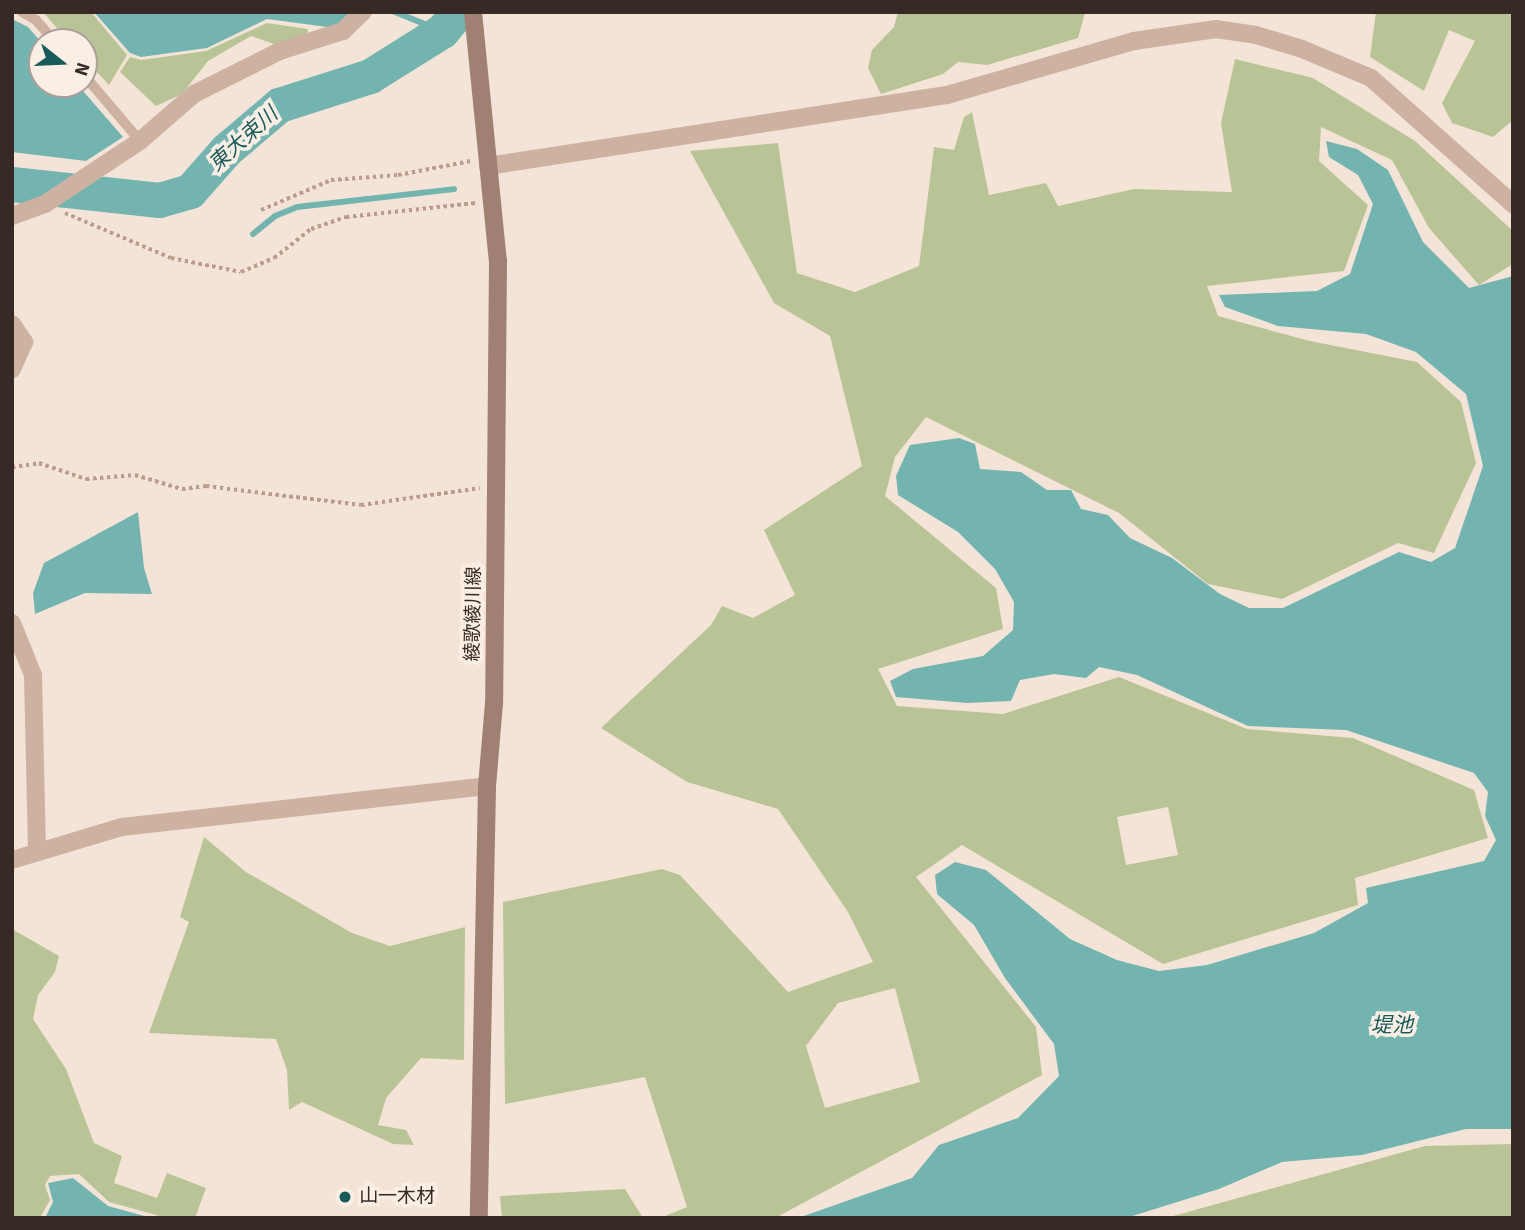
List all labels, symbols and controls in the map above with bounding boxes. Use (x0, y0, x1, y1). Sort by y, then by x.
north arrow (28, 28, 98, 98)
text: N (67, 59, 96, 79)
water label: 東大束川 (203, 102, 283, 176)
street label: 綾歌綾川線 (462, 566, 486, 662)
water label: 堤池 (1371, 1012, 1413, 1038)
place label: 山一木材 (359, 1186, 435, 1208)
marker: 山一木材 (337, 1189, 353, 1205)

